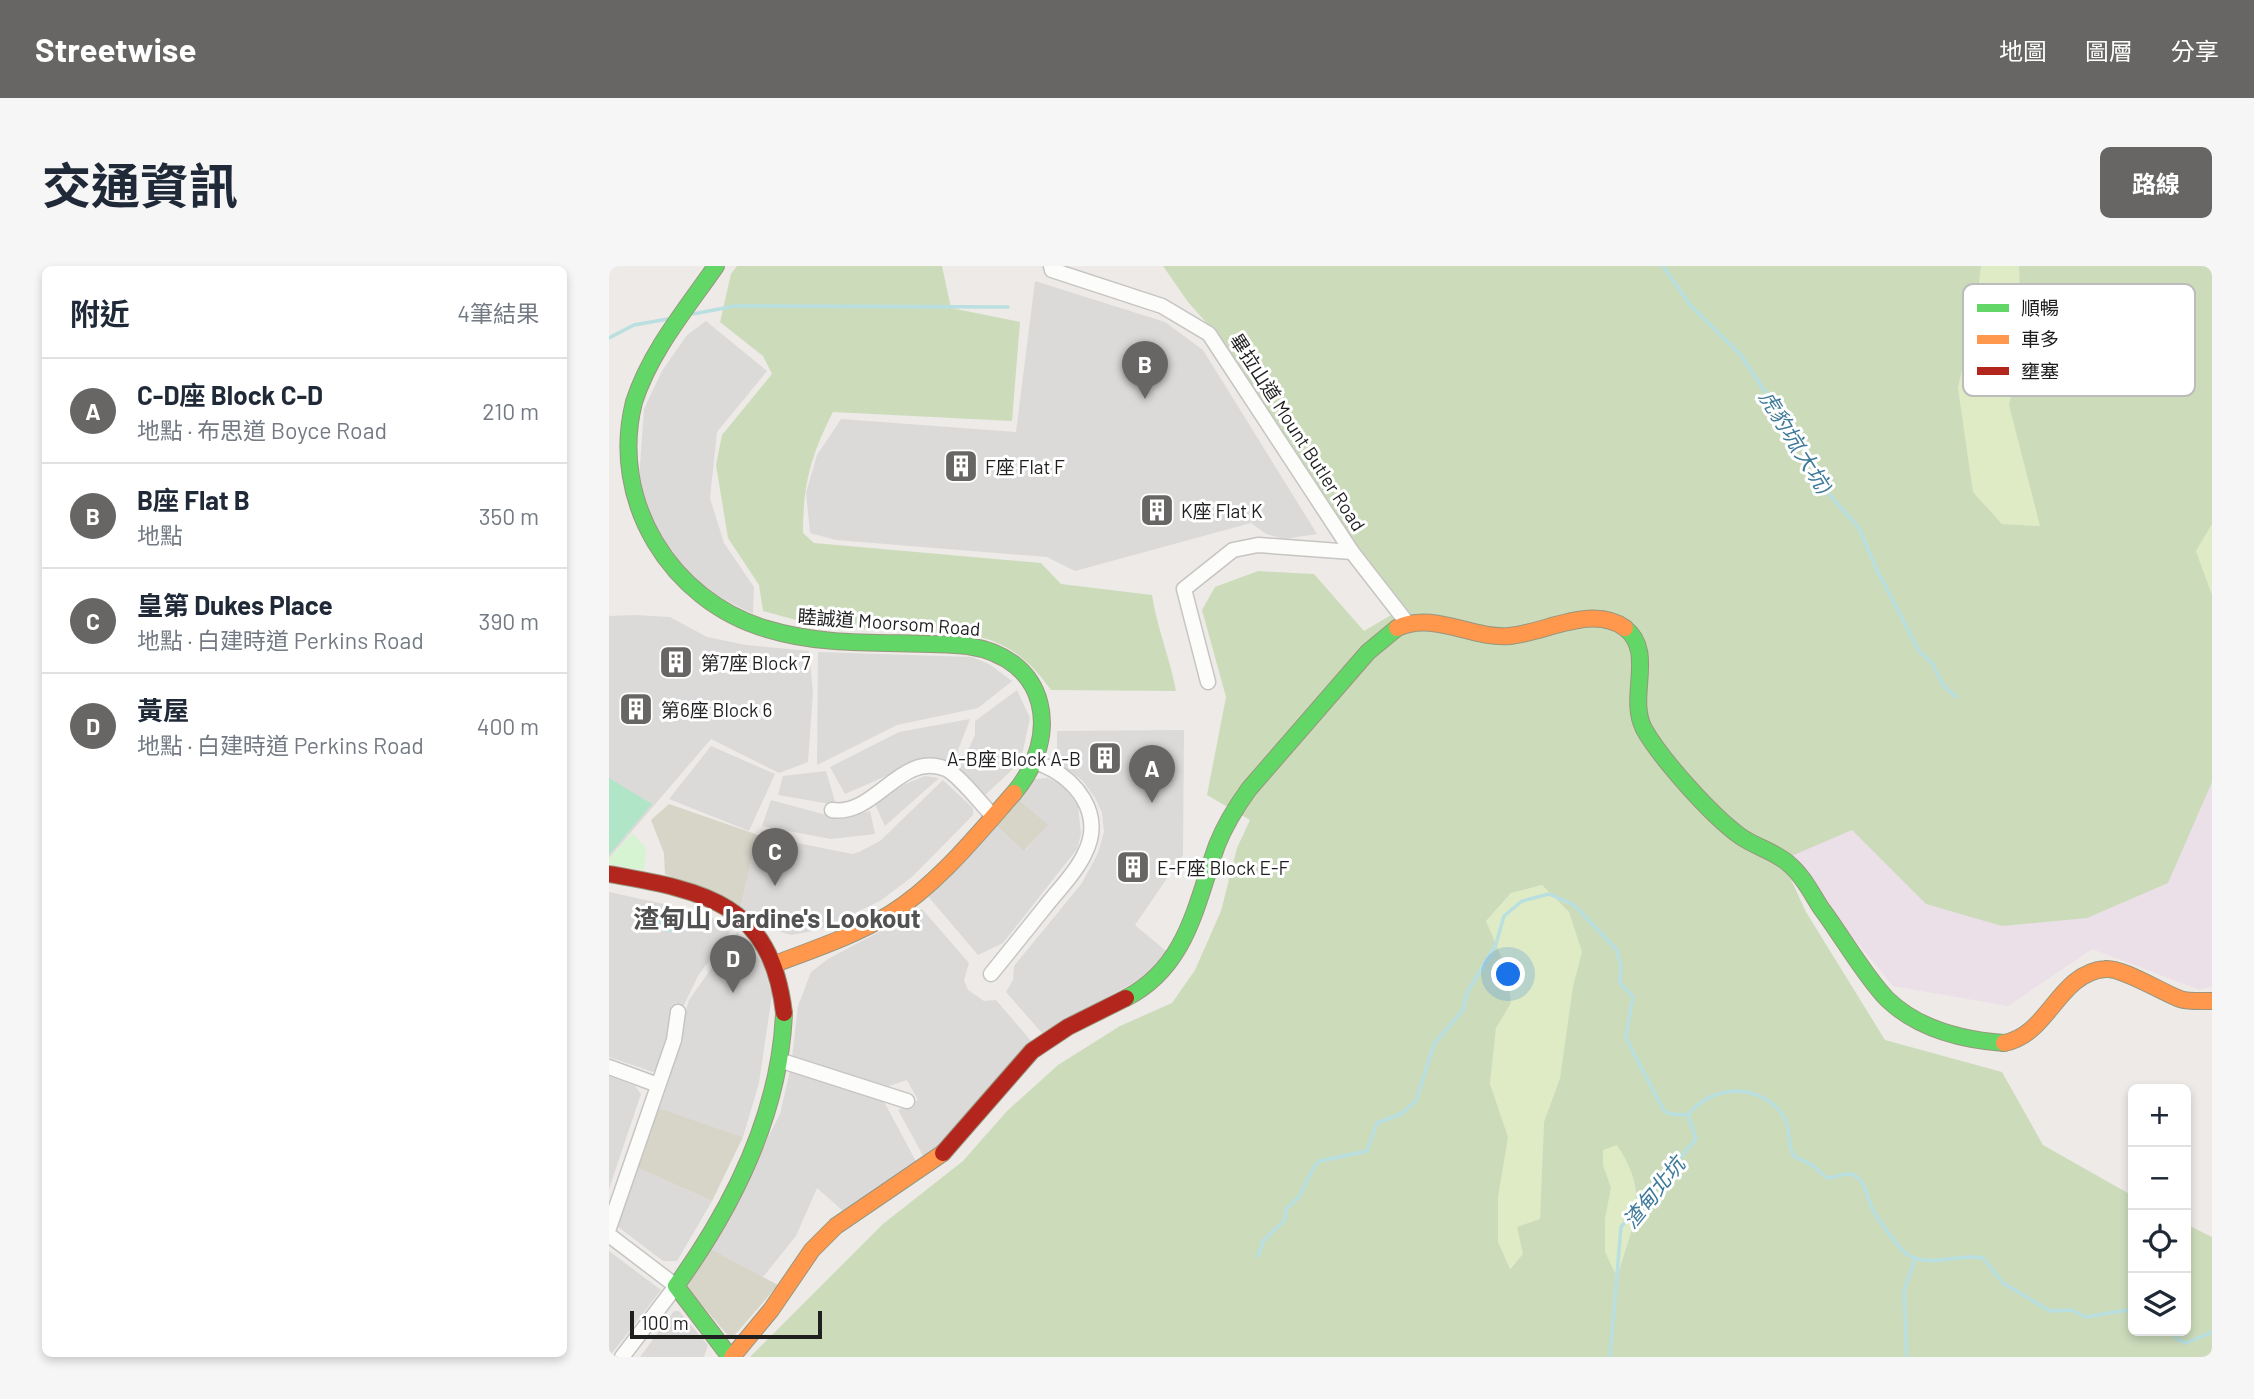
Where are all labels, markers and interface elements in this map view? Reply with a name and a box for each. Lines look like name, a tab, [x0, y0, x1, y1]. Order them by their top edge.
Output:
text: Streetwise	[35, 29, 196, 69]
text: 地圖	[1999, 36, 2047, 65]
text: 圖層	[2085, 36, 2133, 65]
text: 分享	[2171, 36, 2219, 65]
button: 路線	[2100, 147, 2212, 218]
text: 交通資訊	[42, 155, 238, 214]
legend	[1963, 284, 2195, 396]
text: 附近	[70, 295, 130, 331]
text: 順暢	[2021, 296, 2059, 319]
text: 4筆結果	[457, 299, 539, 327]
text: 車多	[2021, 327, 2059, 350]
street label: 畢拉山道 Mount Butler Road	[1225, 329, 1371, 535]
pin: B	[1122, 341, 1168, 399]
text: 壅塞	[2021, 359, 2059, 382]
text: C-D座 Block C-D	[137, 379, 323, 410]
water label: 虎豹坑(大坑)	[1755, 385, 1838, 497]
text: A	[85, 397, 101, 425]
text: 210 m	[482, 397, 539, 425]
text: 地點 · 布思道 Boyce Road	[137, 416, 387, 444]
building icon: F座 Flat F	[942, 447, 980, 485]
place label: F座 Flat F	[985, 455, 1065, 478]
text: B座 Flat B	[137, 484, 250, 515]
building icon: K座 Flat K	[1138, 491, 1176, 529]
place label: K座 Flat K	[1181, 499, 1263, 522]
text: B	[86, 502, 100, 530]
text: 350 m	[479, 502, 539, 530]
text: 地點	[137, 521, 183, 549]
text: 皇第 Dukes Place	[137, 589, 333, 620]
street label: 睦誠道 Moorsom Road	[797, 604, 981, 640]
text: C	[86, 607, 100, 635]
text: 390 m	[479, 607, 539, 635]
text: 地點 · 白建時道 Perkins Road	[137, 626, 424, 654]
building icon: 第7座 Block 7	[657, 643, 695, 681]
place label: 第7座 Block 7	[701, 651, 811, 674]
building icon: 第6座 Block 6	[617, 690, 655, 728]
text: 黃屋	[137, 694, 189, 725]
place label: 第6座 Block 6	[661, 698, 772, 721]
text: D	[86, 712, 100, 740]
text: 400 m	[477, 712, 539, 740]
text: 地點 · 白建時道 Perkins Road	[137, 731, 424, 759]
building icon: A-B座 Block A-B	[1086, 739, 1124, 777]
pin: A	[1129, 745, 1175, 803]
place label: A-B座 Block A-B	[947, 747, 1081, 770]
pin: C	[752, 828, 798, 886]
building icon: E-F座 Block E-F	[1114, 848, 1152, 886]
place label: E-F座 Block E-F	[1157, 856, 1289, 879]
district label: 渣甸山 Jardine's Lookout	[633, 902, 921, 933]
pin: D	[710, 935, 756, 993]
your location	[1491, 957, 1525, 991]
map controls	[2128, 1084, 2191, 1336]
button: +	[2128, 1084, 2191, 1147]
button: −	[2128, 1147, 2191, 1210]
water label: 渣甸北坑	[1617, 1149, 1691, 1233]
button: locate	[2128, 1210, 2191, 1273]
button: layers	[2128, 1273, 2191, 1336]
scale bar	[630, 1308, 823, 1340]
text: 100 m	[641, 1311, 689, 1334]

